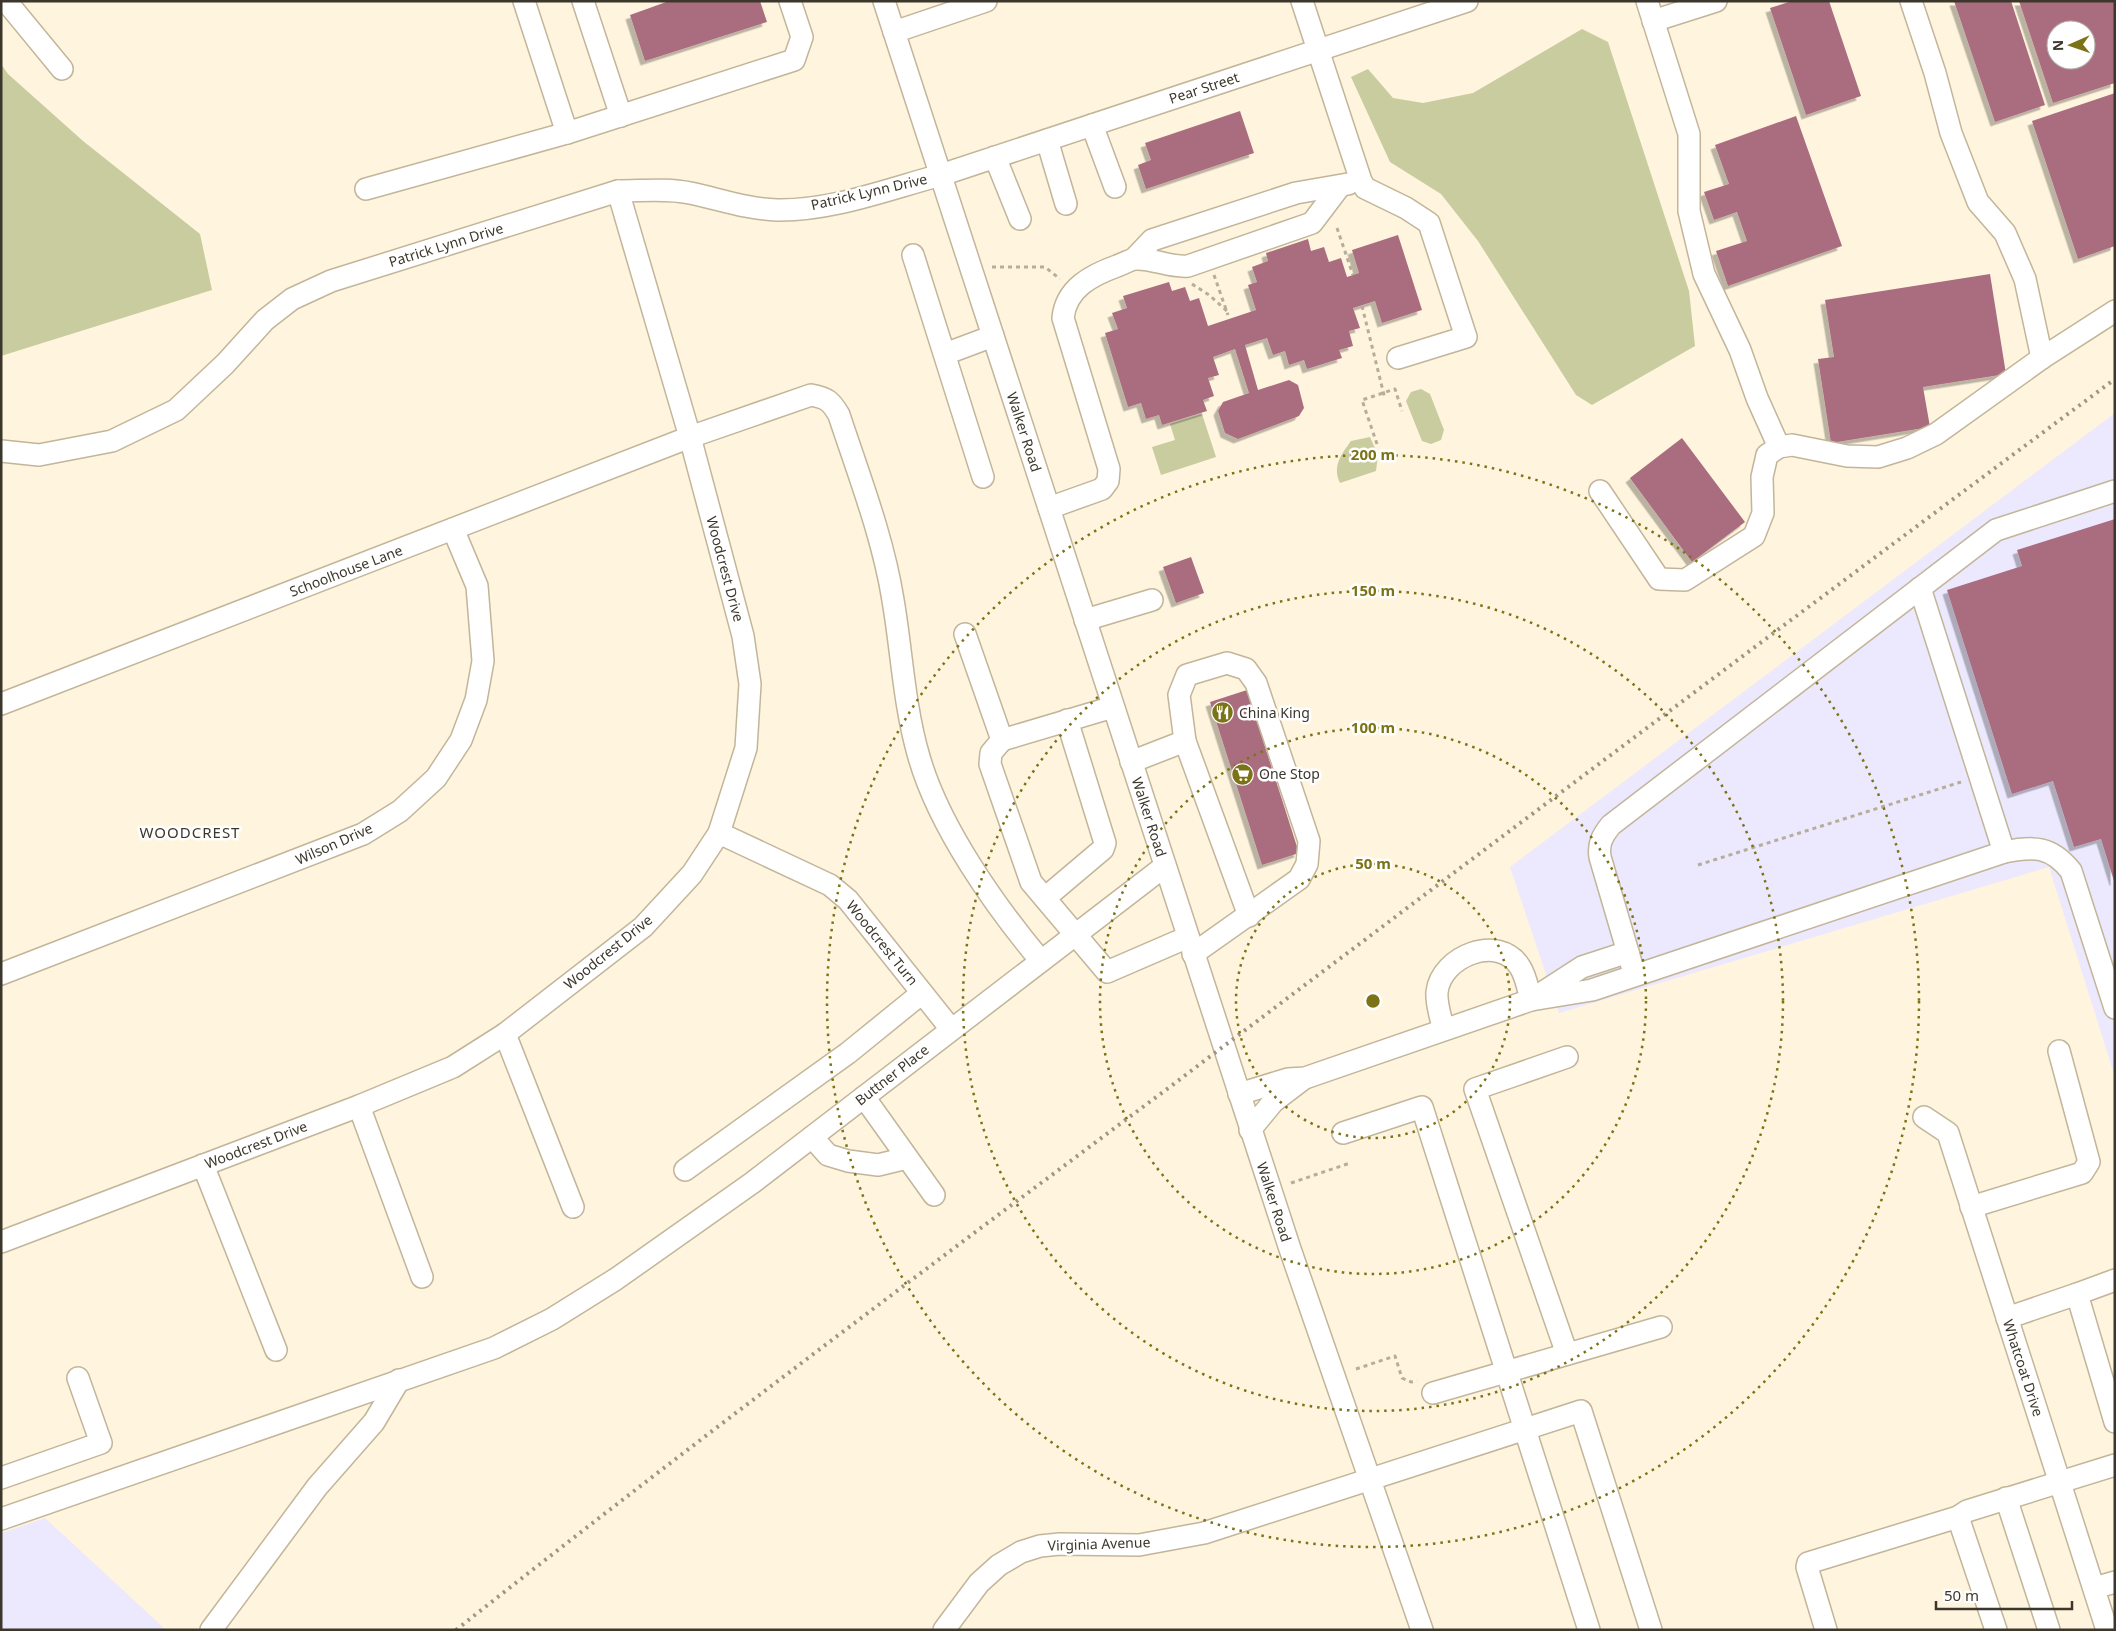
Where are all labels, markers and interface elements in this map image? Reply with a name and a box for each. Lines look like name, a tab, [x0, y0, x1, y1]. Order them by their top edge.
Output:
north arrow	[2046, 20, 2096, 70]
text: N	[2048, 39, 2067, 51]
street label: Pear Street	[1166, 67, 1241, 108]
street label: Patrick Lynn Drive	[809, 169, 929, 214]
street label: Patrick Lynn Drive	[386, 218, 505, 271]
street label: Walker Road	[1003, 390, 1046, 474]
text: 200 m	[1351, 444, 1395, 464]
street label: Woodcrest Drive	[702, 514, 749, 624]
street label: Schoolhouse Lane	[287, 540, 405, 601]
text: 150 m	[1351, 580, 1395, 600]
restaurant icon: China King	[1211, 701, 1235, 725]
place label: China King	[1239, 703, 1310, 722]
text: 100 m	[1351, 717, 1395, 737]
supermarket icon: One Stop	[1231, 762, 1255, 786]
place label: One Stop	[1259, 764, 1320, 783]
street label: Walker Road	[1128, 775, 1171, 859]
street label: Wilson Drive	[292, 818, 375, 869]
district label: WOODCREST	[140, 822, 240, 842]
text: 50 m	[1355, 853, 1391, 873]
street label: Woodcrest Turn	[842, 896, 922, 989]
street label: Woodcrest Drive	[560, 910, 656, 993]
centre of rings	[1364, 992, 1382, 1010]
street label: Buttner Place	[851, 1040, 932, 1109]
street label: Woodcrest Drive	[202, 1116, 310, 1173]
street label: Walker Road	[1253, 1160, 1296, 1244]
street label: Whatcoat Drive	[1999, 1317, 2048, 1419]
street label: Virginia Avenue	[1047, 1532, 1151, 1555]
scale bar	[1936, 1578, 2072, 1610]
text: 50 m	[1944, 1585, 1979, 1605]

